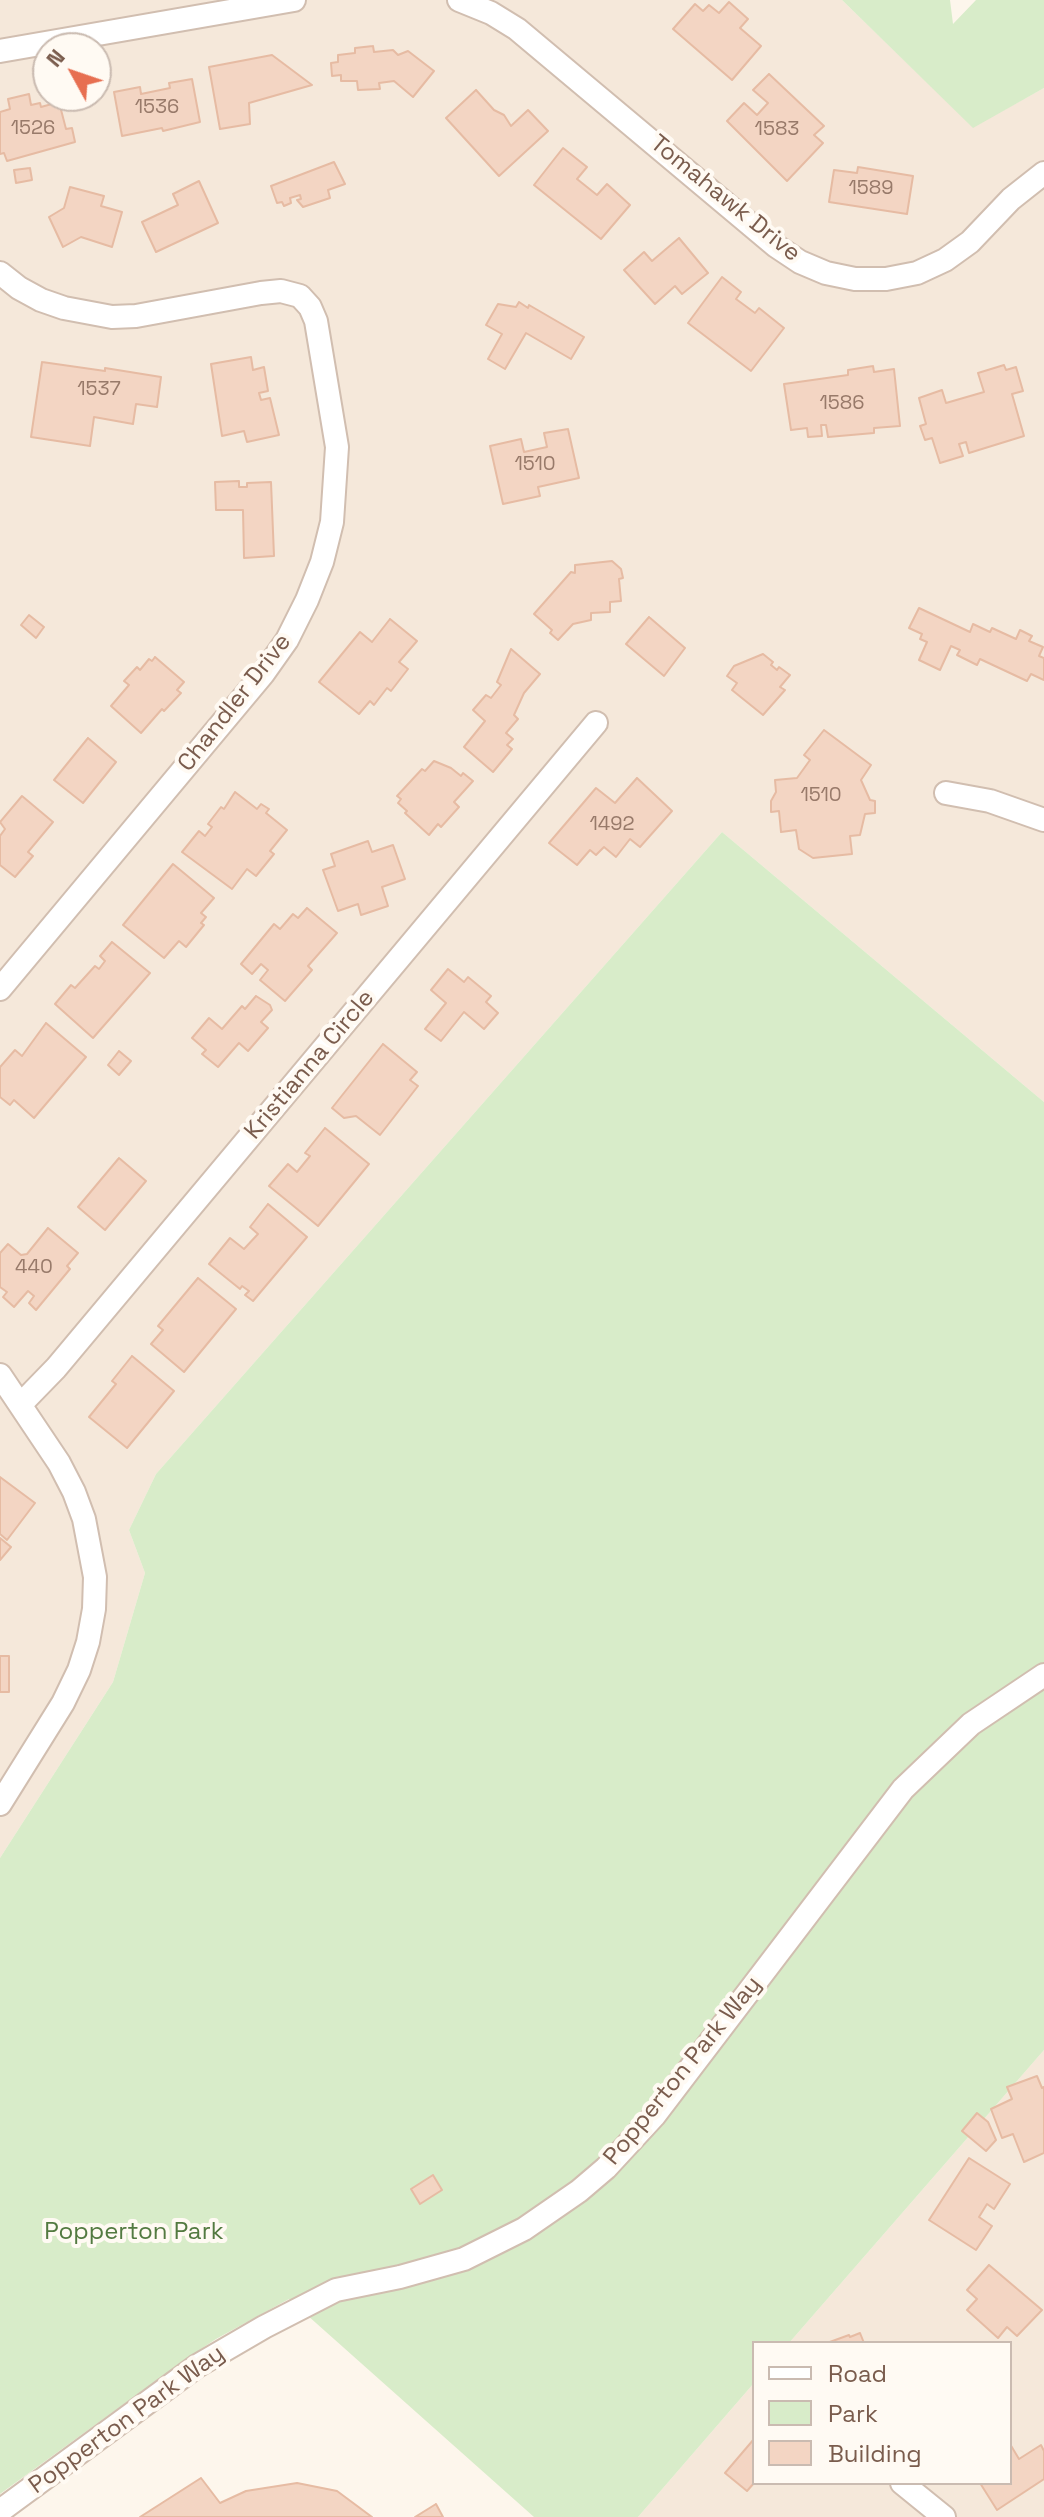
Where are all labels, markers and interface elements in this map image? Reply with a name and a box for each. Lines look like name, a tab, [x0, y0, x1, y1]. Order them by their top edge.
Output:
north arrow	[32, 32, 112, 112]
text: N	[40, 43, 71, 73]
house number: 1536	[135, 96, 179, 120]
house number: 1526	[11, 117, 55, 141]
house number: 1583	[755, 118, 799, 142]
street label: Tomahawk Drive	[644, 130, 806, 268]
house number: 1589	[848, 177, 894, 201]
house number: 1537	[77, 378, 121, 402]
house number: 1586	[819, 392, 865, 416]
house number: 1510	[514, 453, 556, 477]
street label: Chandler Drive	[172, 628, 298, 778]
house number: 1510	[800, 784, 842, 808]
house number: 1492	[589, 813, 635, 837]
street label: Kristianna Circle	[239, 984, 381, 1146]
house number: 440	[15, 1256, 53, 1280]
street label: Popperton Park Way	[598, 1971, 768, 2171]
park label: Popperton Park	[44, 2218, 224, 2246]
street label: Popperton Park Way	[24, 2339, 230, 2501]
legend	[752, 2341, 1012, 2485]
text: Road	[828, 2358, 887, 2389]
text: Park	[828, 2398, 878, 2429]
text: Building	[828, 2438, 922, 2469]

